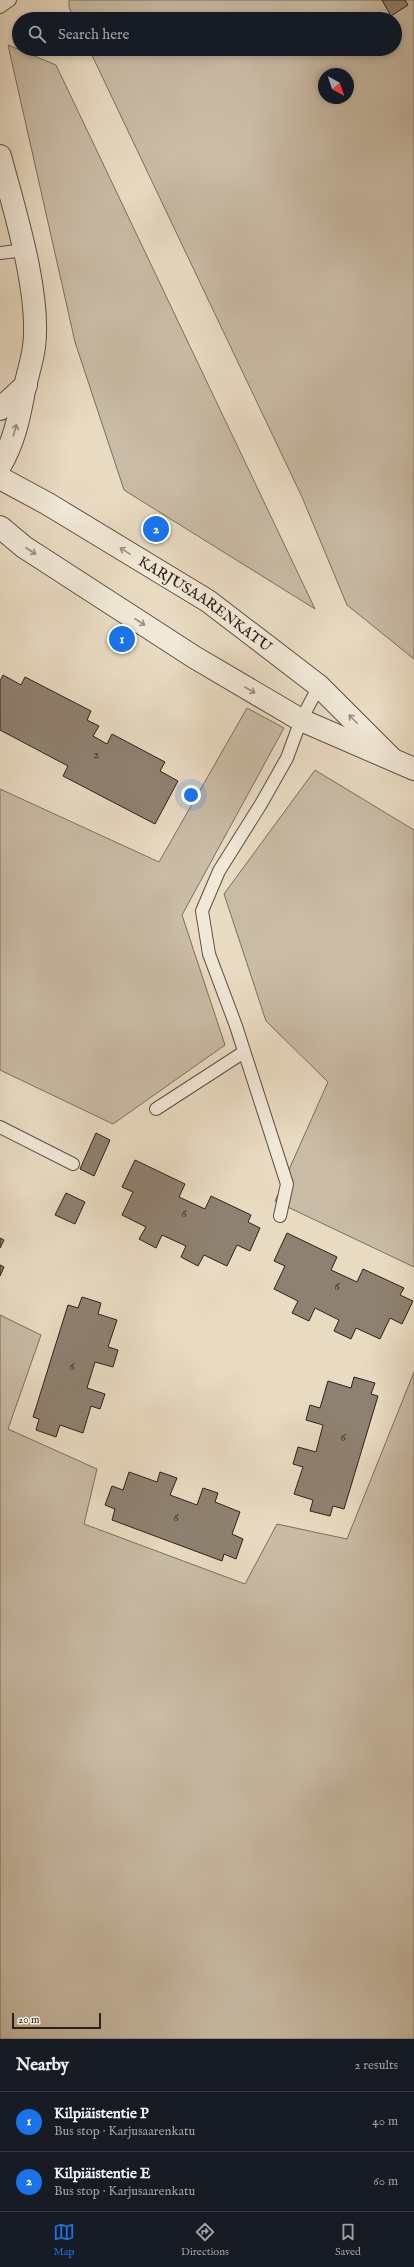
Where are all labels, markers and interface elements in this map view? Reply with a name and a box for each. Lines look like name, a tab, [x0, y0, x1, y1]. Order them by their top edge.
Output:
search box	[12, 12, 402, 56]
icon: search	[26, 23, 48, 45]
text: Search here	[58, 25, 129, 44]
north arrow	[318, 68, 354, 104]
one-way arrow	[12, 424, 20, 437]
pin: 2	[143, 514, 169, 544]
one-way arrow	[25, 547, 36, 555]
one-way arrow	[120, 547, 131, 555]
street label: KARJUSAARENKATU	[135, 552, 276, 657]
one-way arrow	[134, 618, 145, 626]
pin: 1	[109, 624, 135, 654]
one-way arrow	[244, 687, 256, 695]
one-way arrow	[348, 714, 358, 724]
house number: 2	[93, 746, 99, 763]
your location	[181, 785, 201, 805]
house number: 6	[181, 1205, 187, 1222]
house number: 6	[334, 1278, 340, 1295]
house number: 6	[69, 1358, 75, 1375]
house number: 6	[340, 1429, 346, 1446]
house number: 6	[173, 1509, 179, 1526]
scale bar	[12, 2011, 101, 2030]
text: 20 m	[18, 2013, 39, 2027]
text: Nearby	[16, 2055, 69, 2076]
text: 2 results	[354, 2057, 398, 2074]
text: Kilpiäistentie P	[54, 2104, 149, 2123]
text: 1	[27, 2113, 31, 2130]
text: 40 m	[372, 2113, 398, 2130]
text: Bus stop · Karjusaarenkatu	[54, 2123, 195, 2140]
text: Kilpiäistentie E	[54, 2164, 150, 2183]
text: 2	[26, 2173, 32, 2190]
text: 60 m	[373, 2173, 398, 2190]
text: Bus stop · Karjusaarenkatu	[54, 2183, 195, 2200]
tab: Map	[53, 2221, 75, 2259]
tab: Directions	[181, 2221, 229, 2259]
tab: Saved	[335, 2221, 361, 2259]

